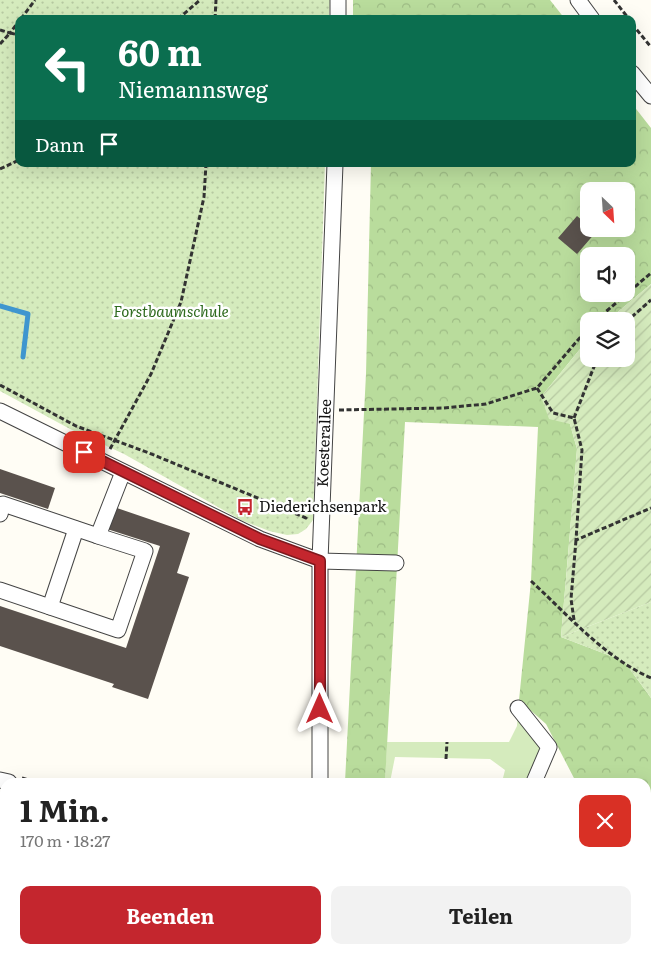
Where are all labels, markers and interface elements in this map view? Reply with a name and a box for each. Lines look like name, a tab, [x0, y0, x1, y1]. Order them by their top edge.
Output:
text: 60 m	[118, 25, 202, 77]
icon: left	[35, 35, 100, 100]
text: Niemannsweg	[118, 72, 268, 105]
text: Dann	[35, 130, 85, 158]
icon: arrive	[95, 130, 123, 158]
north arrow	[580, 182, 635, 238]
map controls	[580, 182, 635, 367]
button: sound	[580, 247, 635, 302]
park label: Forstbaumschule	[113, 299, 229, 322]
button: layers	[580, 312, 635, 367]
street label: Koesterallee	[310, 398, 336, 488]
pin	[63, 431, 105, 473]
icon: arrive	[70, 438, 98, 466]
place label: Diederichsenpark	[259, 494, 387, 517]
bus stop icon: Diederichsenpark	[235, 497, 255, 517]
position arrow	[293, 682, 345, 734]
text: 1 Min.	[20, 787, 110, 831]
button: close	[579, 795, 631, 847]
text: 170 m · 18:27	[20, 828, 110, 852]
button: Beenden	[20, 886, 321, 944]
button: Teilen	[331, 886, 631, 944]

